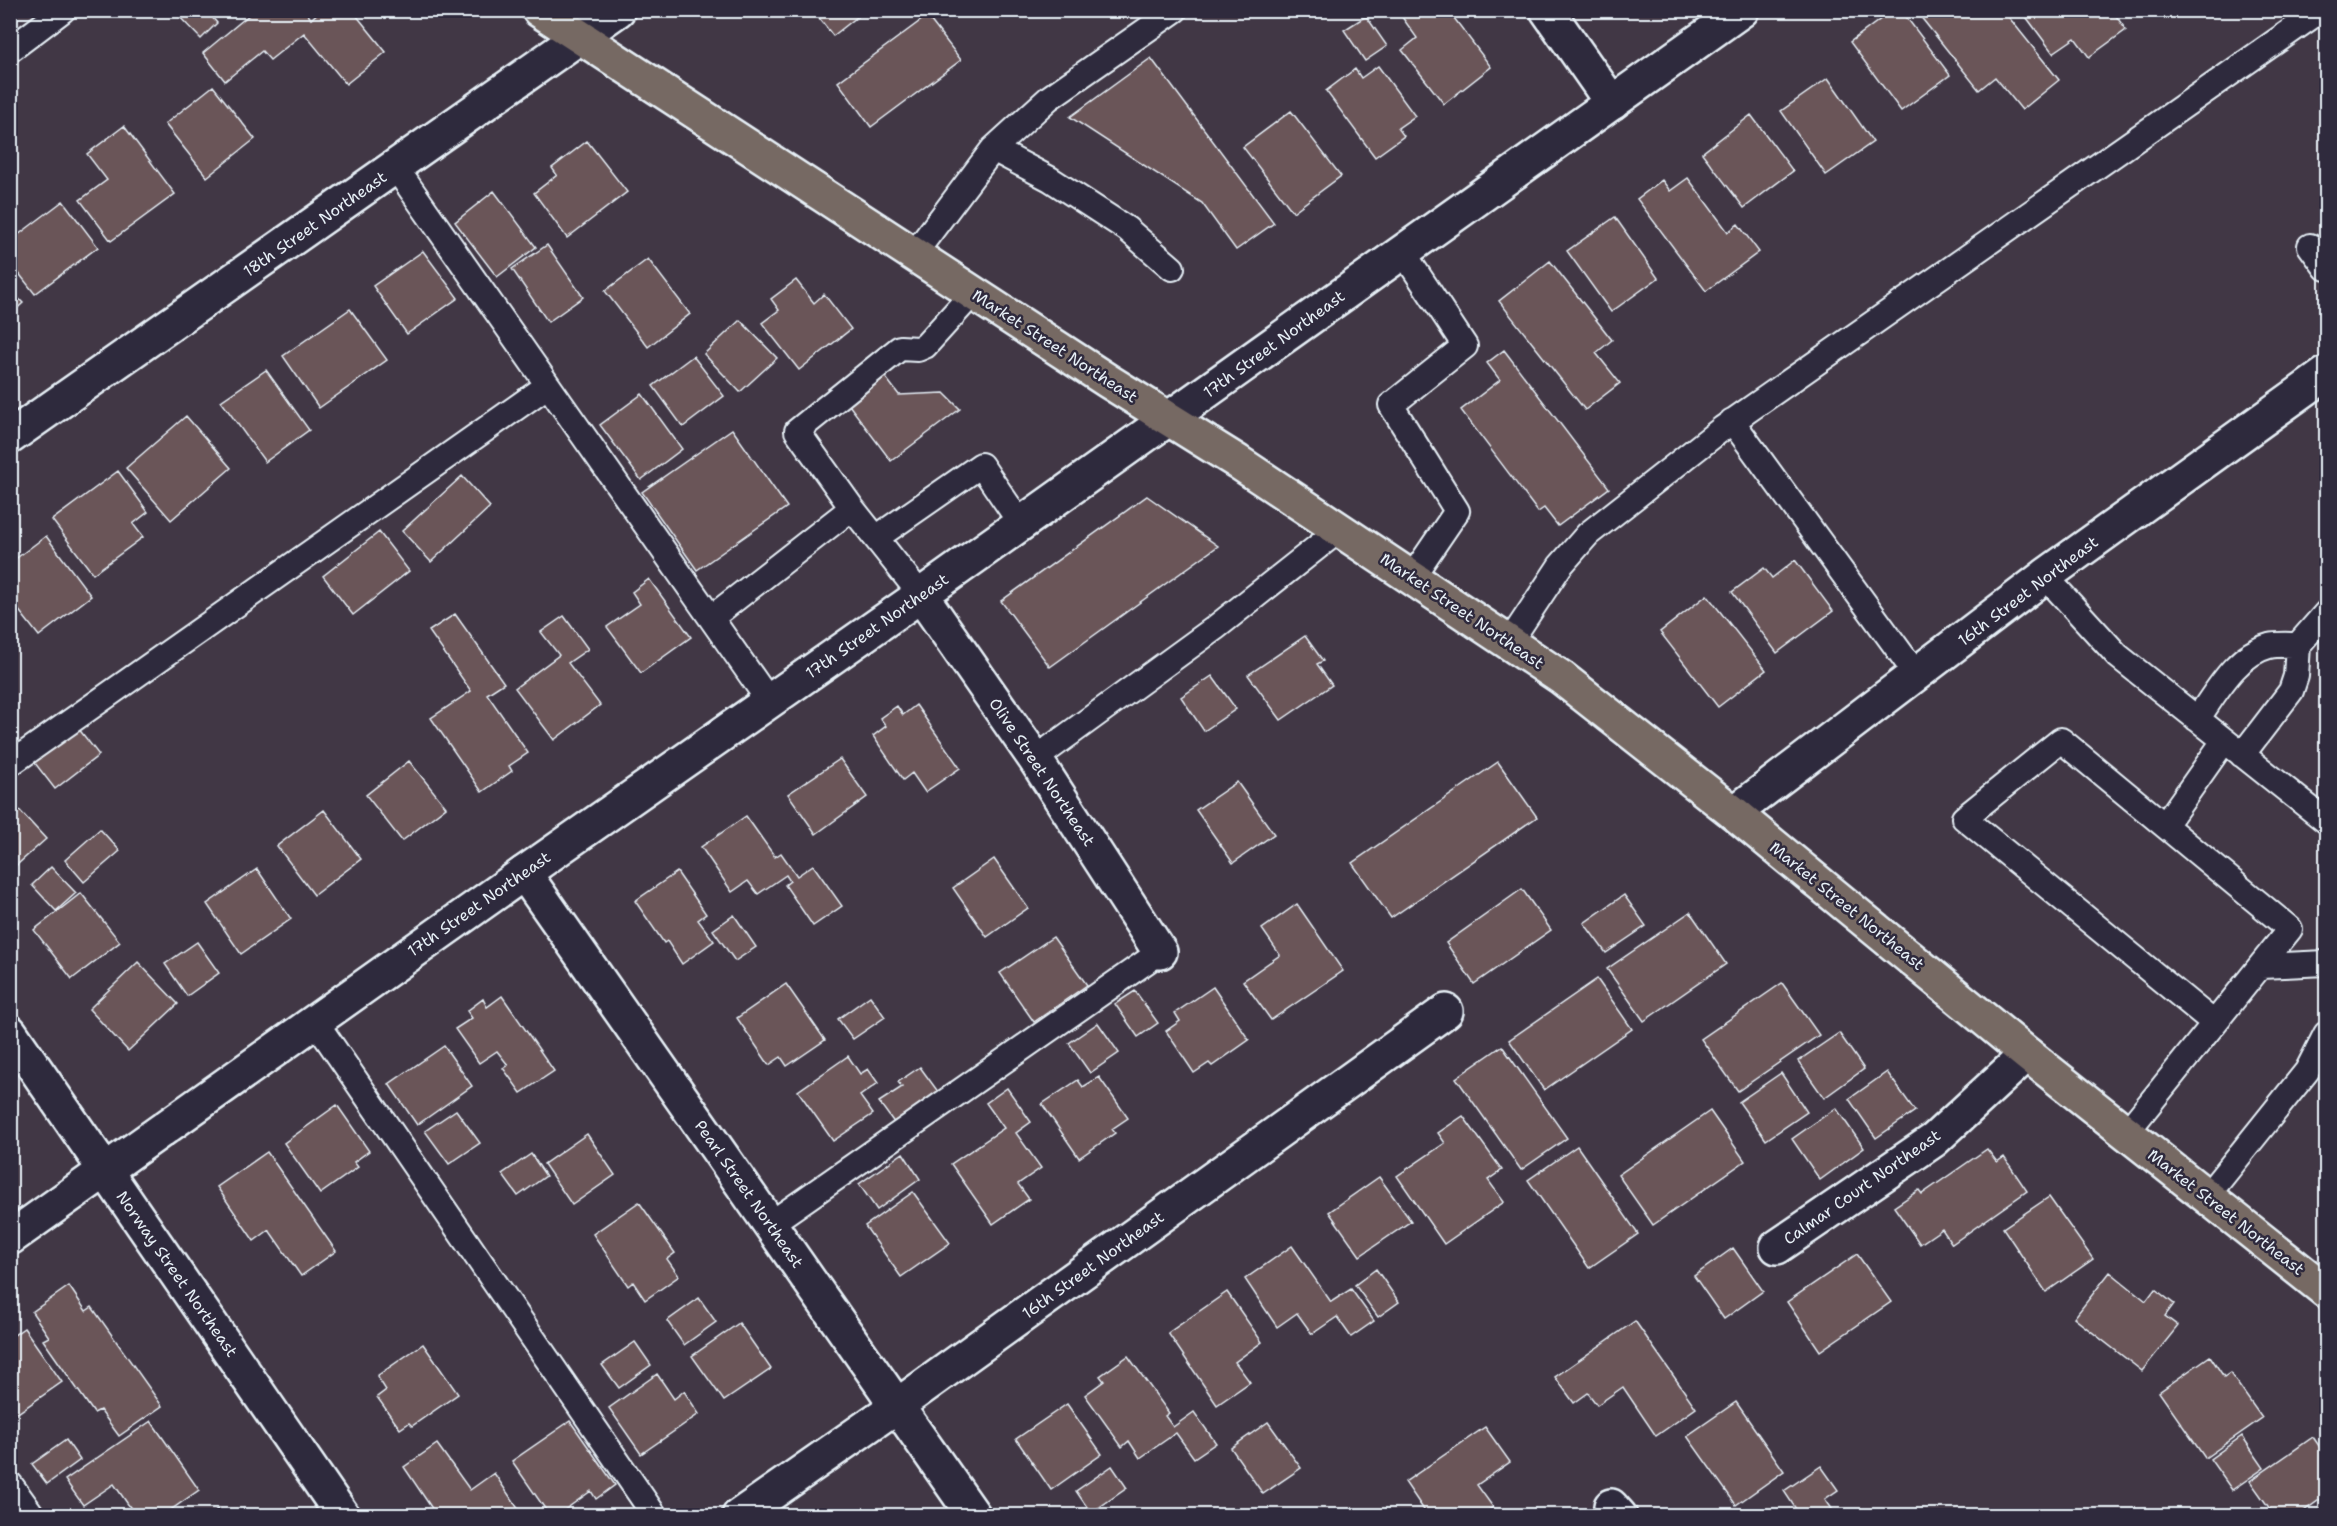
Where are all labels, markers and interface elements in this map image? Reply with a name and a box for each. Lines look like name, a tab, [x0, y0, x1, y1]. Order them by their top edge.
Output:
street label: 18th Street Northeast	[239, 166, 391, 282]
street label: Market Street Northeast	[968, 285, 1142, 407]
street label: 17th Street Northeast	[1199, 286, 1349, 402]
street label: 16th Street Northeast	[1954, 531, 2102, 651]
street label: Market Street Northeast	[1376, 548, 1548, 674]
street label: 17th Street Northeast	[801, 569, 953, 683]
street label: Olive Street Northeast	[984, 694, 1100, 850]
street label: Market Street Northeast	[1765, 837, 1929, 975]
street label: 17th Street Northeast	[403, 847, 555, 961]
street label: Pearl Street Northeast	[690, 1116, 808, 1272]
street label: Calmar Court Northeast	[1779, 1125, 1945, 1249]
street label: Market Street Northeast	[2143, 1144, 2309, 1280]
street label: Norway Street Northeast	[112, 1187, 242, 1361]
street label: 16th Street Northeast	[1018, 1206, 1168, 1324]

